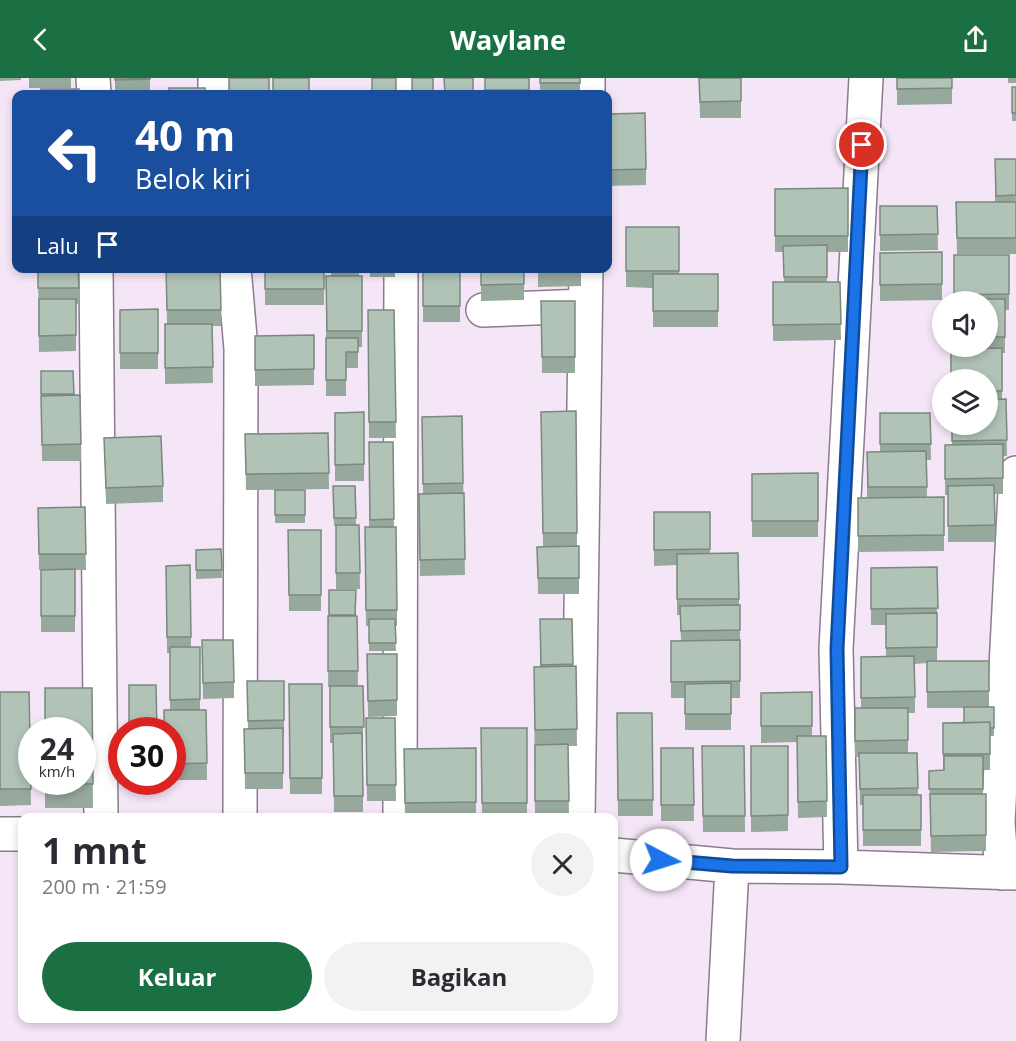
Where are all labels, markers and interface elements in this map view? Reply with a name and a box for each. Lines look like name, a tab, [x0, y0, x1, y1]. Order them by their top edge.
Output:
text: Waylane	[450, 21, 566, 58]
icon: back	[24, 23, 57, 56]
icon: share	[959, 23, 992, 56]
text: 40 m	[135, 106, 235, 163]
icon: left	[36, 114, 114, 192]
pin	[836, 119, 887, 170]
icon: arrive	[845, 128, 878, 161]
text: Belok kiri	[135, 160, 251, 197]
icon: arrive	[91, 228, 124, 261]
text: Lalu	[36, 230, 79, 260]
map controls	[932, 291, 998, 435]
button: sound	[932, 291, 998, 357]
button: layers	[932, 369, 998, 435]
speed limit sign: 30	[108, 717, 186, 795]
text: 24	[40, 728, 74, 769]
text: km/h	[39, 761, 75, 781]
text: 1 mnt	[42, 826, 147, 875]
position arrow	[629, 828, 693, 892]
button: close	[531, 833, 594, 896]
text: 200 m · 21:59	[42, 873, 167, 900]
button: Keluar	[42, 942, 312, 1011]
button: Bagikan	[324, 942, 594, 1011]

